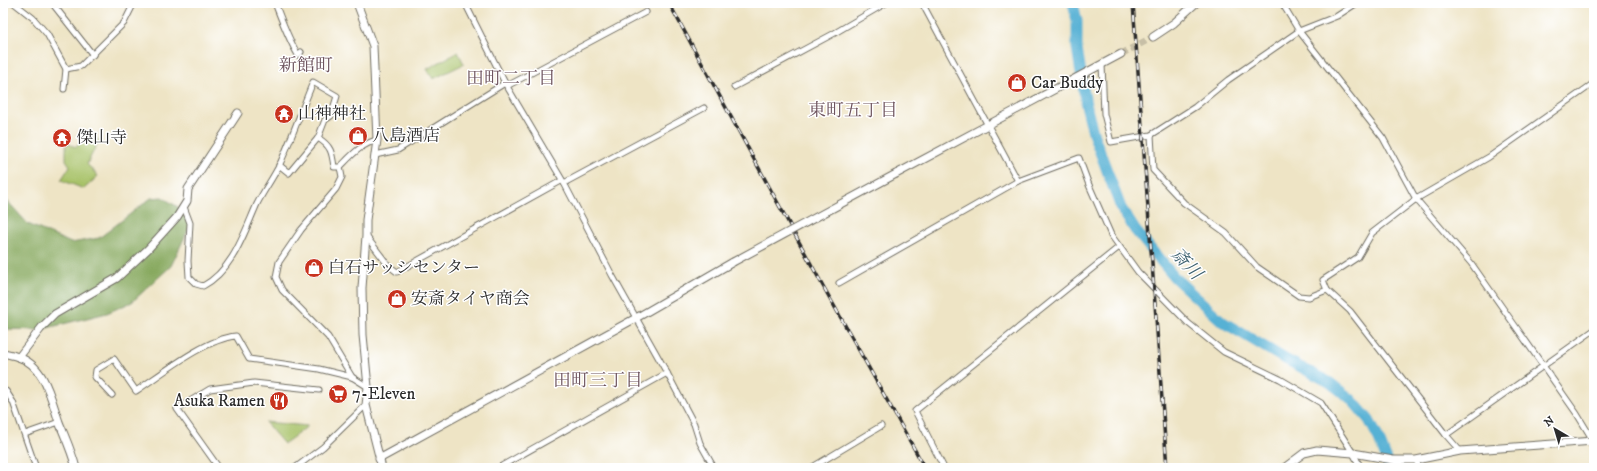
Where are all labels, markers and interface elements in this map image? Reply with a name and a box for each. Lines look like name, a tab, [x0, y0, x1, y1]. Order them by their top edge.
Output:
district label: 新館町	[279, 55, 333, 77]
district label: 田町二丁目	[466, 68, 556, 90]
shop icon: Car Buddy	[1006, 72, 1028, 94]
place label: Car Buddy	[1031, 72, 1104, 94]
district label: 東町五丁目	[808, 100, 898, 122]
temple icon: 山神神社	[273, 103, 295, 125]
place label: 山神神社	[298, 103, 366, 125]
shop icon: 八島酒店	[347, 125, 369, 147]
place label: 八島酒店	[372, 125, 440, 147]
temple icon: 傑山寺	[51, 127, 73, 149]
place label: 傑山寺	[76, 127, 127, 149]
water label: 斎川	[1166, 243, 1208, 286]
shop icon: 白石サッシセンター	[303, 257, 325, 279]
place label: 白石サッシセンター	[328, 257, 480, 279]
shop icon: 安斎タイヤ商会	[386, 288, 408, 310]
place label: 安斎タイヤ商会	[411, 288, 530, 310]
district label: 田町三丁目	[553, 370, 643, 392]
supermarket icon: 7-Eleven	[327, 383, 349, 405]
place label: 7-Eleven	[352, 383, 415, 405]
place label: Asuka Ramen	[174, 390, 265, 412]
restaurant icon: Asuka Ramen	[268, 390, 290, 412]
north arrow	[1535, 409, 1575, 449]
text: N	[1542, 414, 1557, 430]

